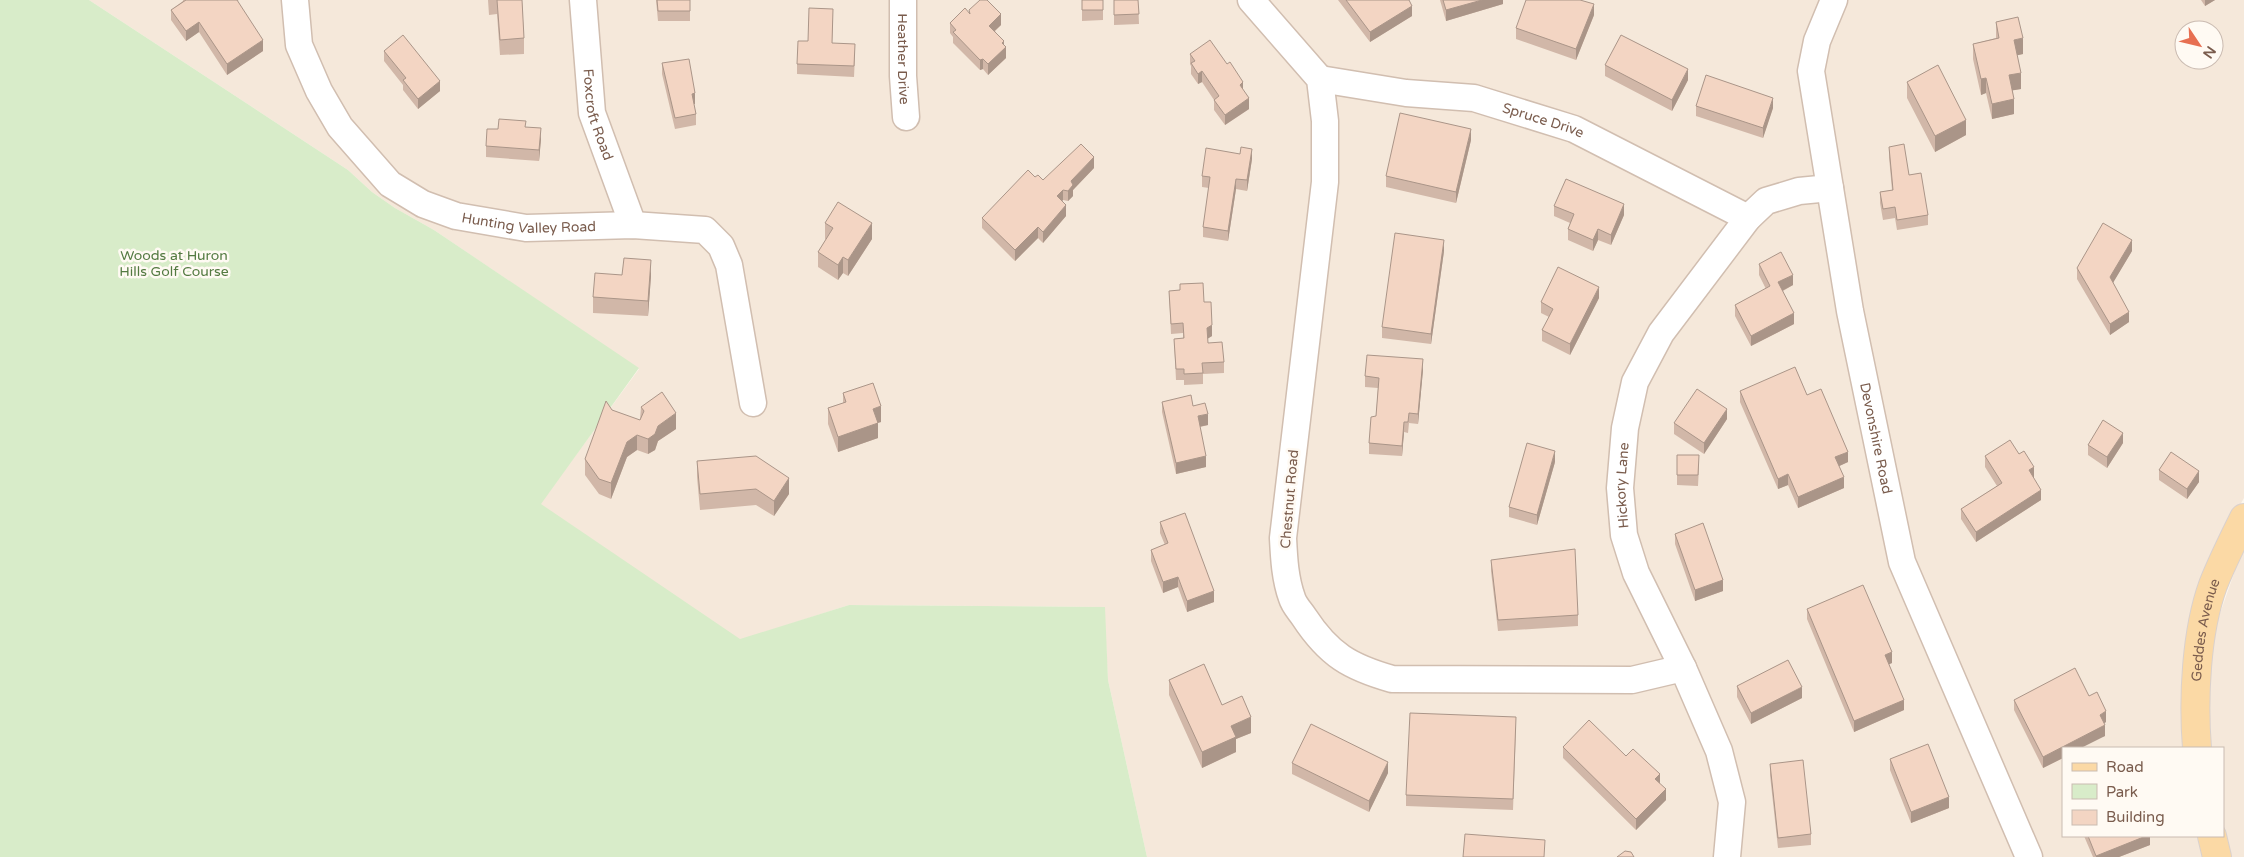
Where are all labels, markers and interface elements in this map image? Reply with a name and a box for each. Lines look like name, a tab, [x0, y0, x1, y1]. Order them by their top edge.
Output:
street label: Heather Drive	[894, 13, 913, 105]
north arrow	[2174, 20, 2224, 70]
text: N	[2199, 43, 2219, 62]
street label: Foxcroft Road	[579, 68, 617, 163]
street label: Spruce Drive	[1500, 99, 1587, 142]
street label: Hunting Valley Road	[460, 209, 596, 237]
park label: Woods at Huron Hills Golf Course	[119, 247, 229, 280]
street label: Devonshire Road	[1856, 381, 1896, 495]
street label: Hickory Lane	[1612, 442, 1633, 529]
street label: Chestnut Road	[1277, 449, 1302, 549]
street label: Geddes Avenue	[2188, 576, 2224, 682]
legend	[2062, 747, 2224, 837]
text: Road	[2106, 758, 2144, 776]
text: Park	[2106, 783, 2138, 801]
text: Building	[2106, 808, 2165, 826]

